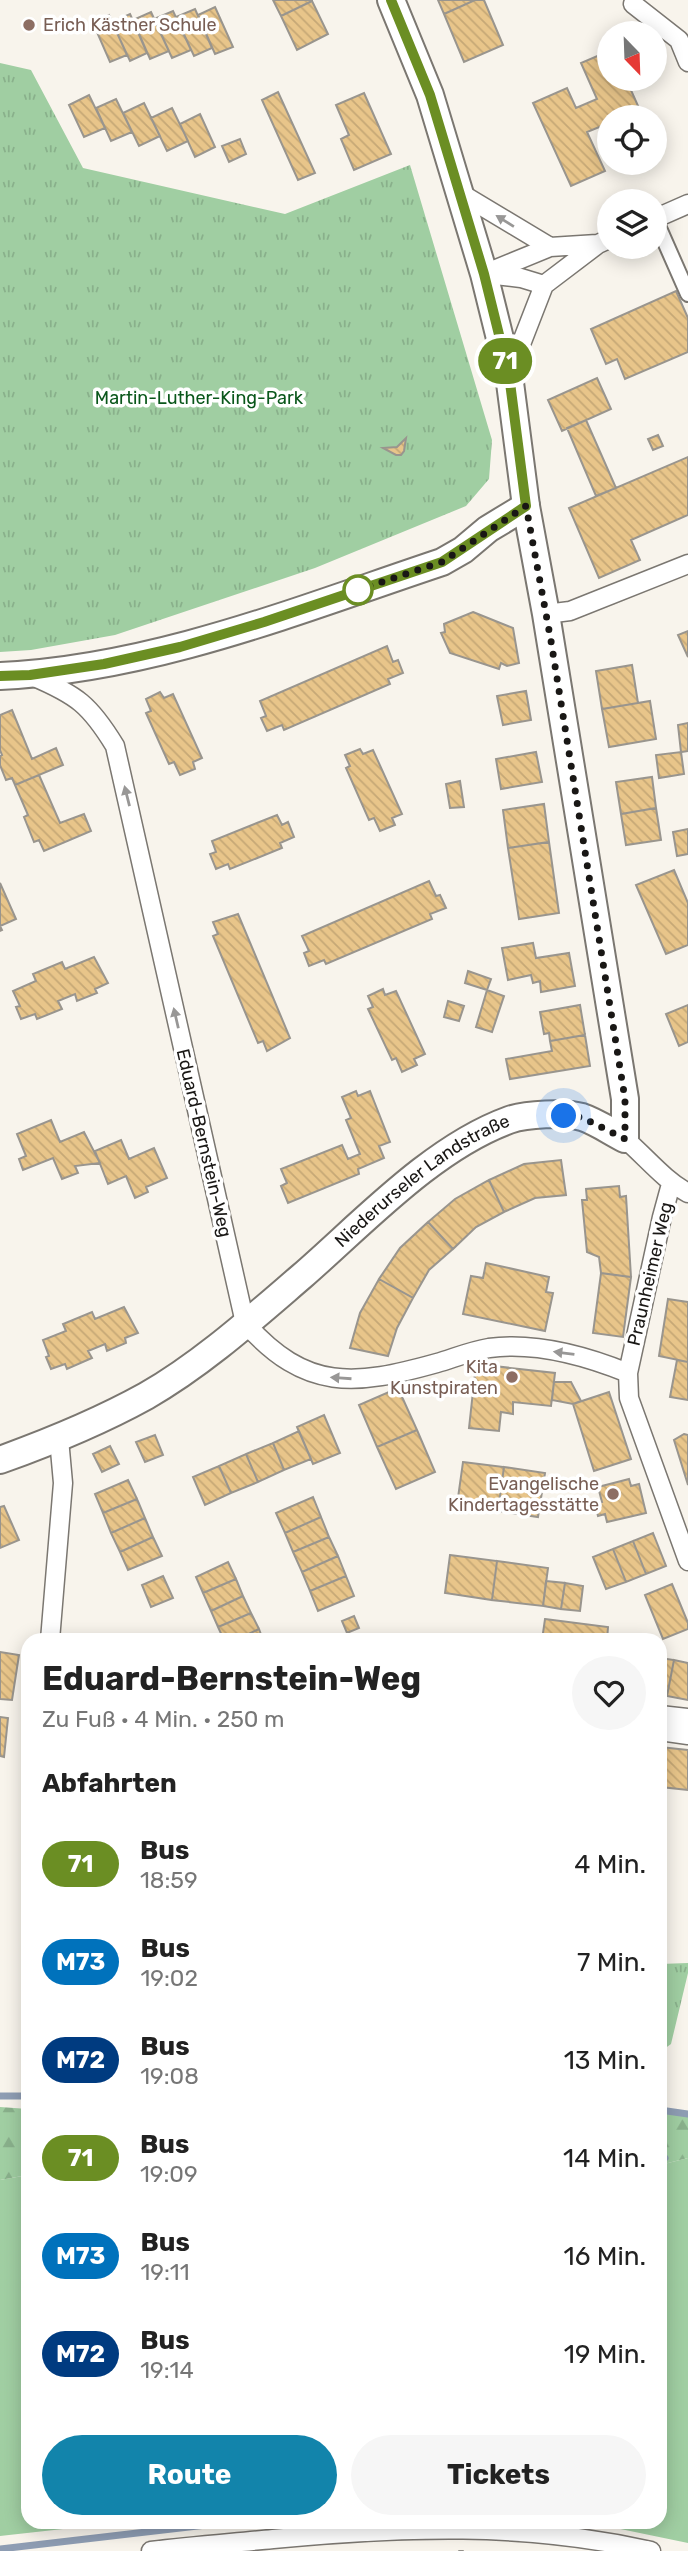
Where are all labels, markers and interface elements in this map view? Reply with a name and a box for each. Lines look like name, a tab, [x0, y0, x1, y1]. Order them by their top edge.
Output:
place label: Erich Kästner Schule	[43, 14, 216, 36]
marker: Erich Kästner Schule	[21, 17, 37, 33]
north arrow	[597, 21, 667, 91]
map controls	[597, 21, 667, 259]
button: locate	[597, 105, 667, 175]
button: layers	[597, 189, 667, 259]
one-way arrow	[495, 214, 514, 227]
line badge: 71	[474, 338, 536, 384]
text: 71	[492, 347, 518, 375]
park label: Martin-Luther-King-Park	[95, 387, 304, 409]
unlabelled marker	[343, 575, 373, 605]
one-way arrow	[121, 784, 132, 806]
one-way arrow	[170, 1007, 181, 1029]
street label: Eduard-Bernstein-Weg	[172, 1047, 236, 1239]
your location	[546, 1098, 581, 1133]
street label: Niederurseler Landstraße	[330, 1110, 513, 1252]
street label: Praunheimer Weg	[623, 1200, 677, 1348]
one-way arrow	[553, 1347, 575, 1358]
place label: Kita Kunstpiraten	[390, 1356, 498, 1399]
marker: Kita Kunstpiraten	[504, 1369, 520, 1385]
one-way arrow	[330, 1372, 352, 1383]
place label: Evangelische Kindertagesstätte	[448, 1473, 599, 1516]
marker: Evangelische Kindertagesstätte	[605, 1486, 621, 1502]
button: heart	[572, 1656, 646, 1730]
text: Eduard-Bernstein-Weg	[42, 1659, 421, 1698]
text: Zu Fuß · 4 Min. · 250 m	[42, 1705, 285, 1733]
text: Abfahrten	[42, 1768, 177, 1799]
text: Bus	[140, 1835, 189, 1866]
text: 4 Min.	[574, 1849, 646, 1880]
text: 71	[68, 1850, 93, 1878]
text: 18:59	[140, 1866, 198, 1894]
text: Bus	[140, 1933, 190, 1964]
text: 7 Min.	[577, 1947, 646, 1978]
text: M73	[56, 1948, 105, 1976]
text: 19:02	[140, 1964, 198, 1992]
text: Bus	[140, 2031, 190, 2062]
text: 13 Min.	[564, 2045, 646, 2076]
text: M72	[56, 2046, 105, 2074]
text: 19:08	[140, 2062, 199, 2090]
text: Bus	[140, 2129, 189, 2160]
text: 14 Min.	[563, 2143, 646, 2174]
text: 71	[68, 2144, 93, 2172]
text: 19:09	[140, 2160, 198, 2188]
text: Bus	[140, 2227, 190, 2258]
text: 16 Min.	[564, 2241, 646, 2272]
text: M73	[56, 2242, 105, 2270]
text: 19:11	[140, 2258, 190, 2286]
text: Bus	[140, 2325, 190, 2356]
text: 19 Min.	[564, 2339, 646, 2370]
text: M72	[56, 2340, 105, 2368]
text: 19:14	[140, 2356, 194, 2384]
button: Route	[42, 2435, 337, 2515]
button: Tickets	[351, 2435, 646, 2515]

